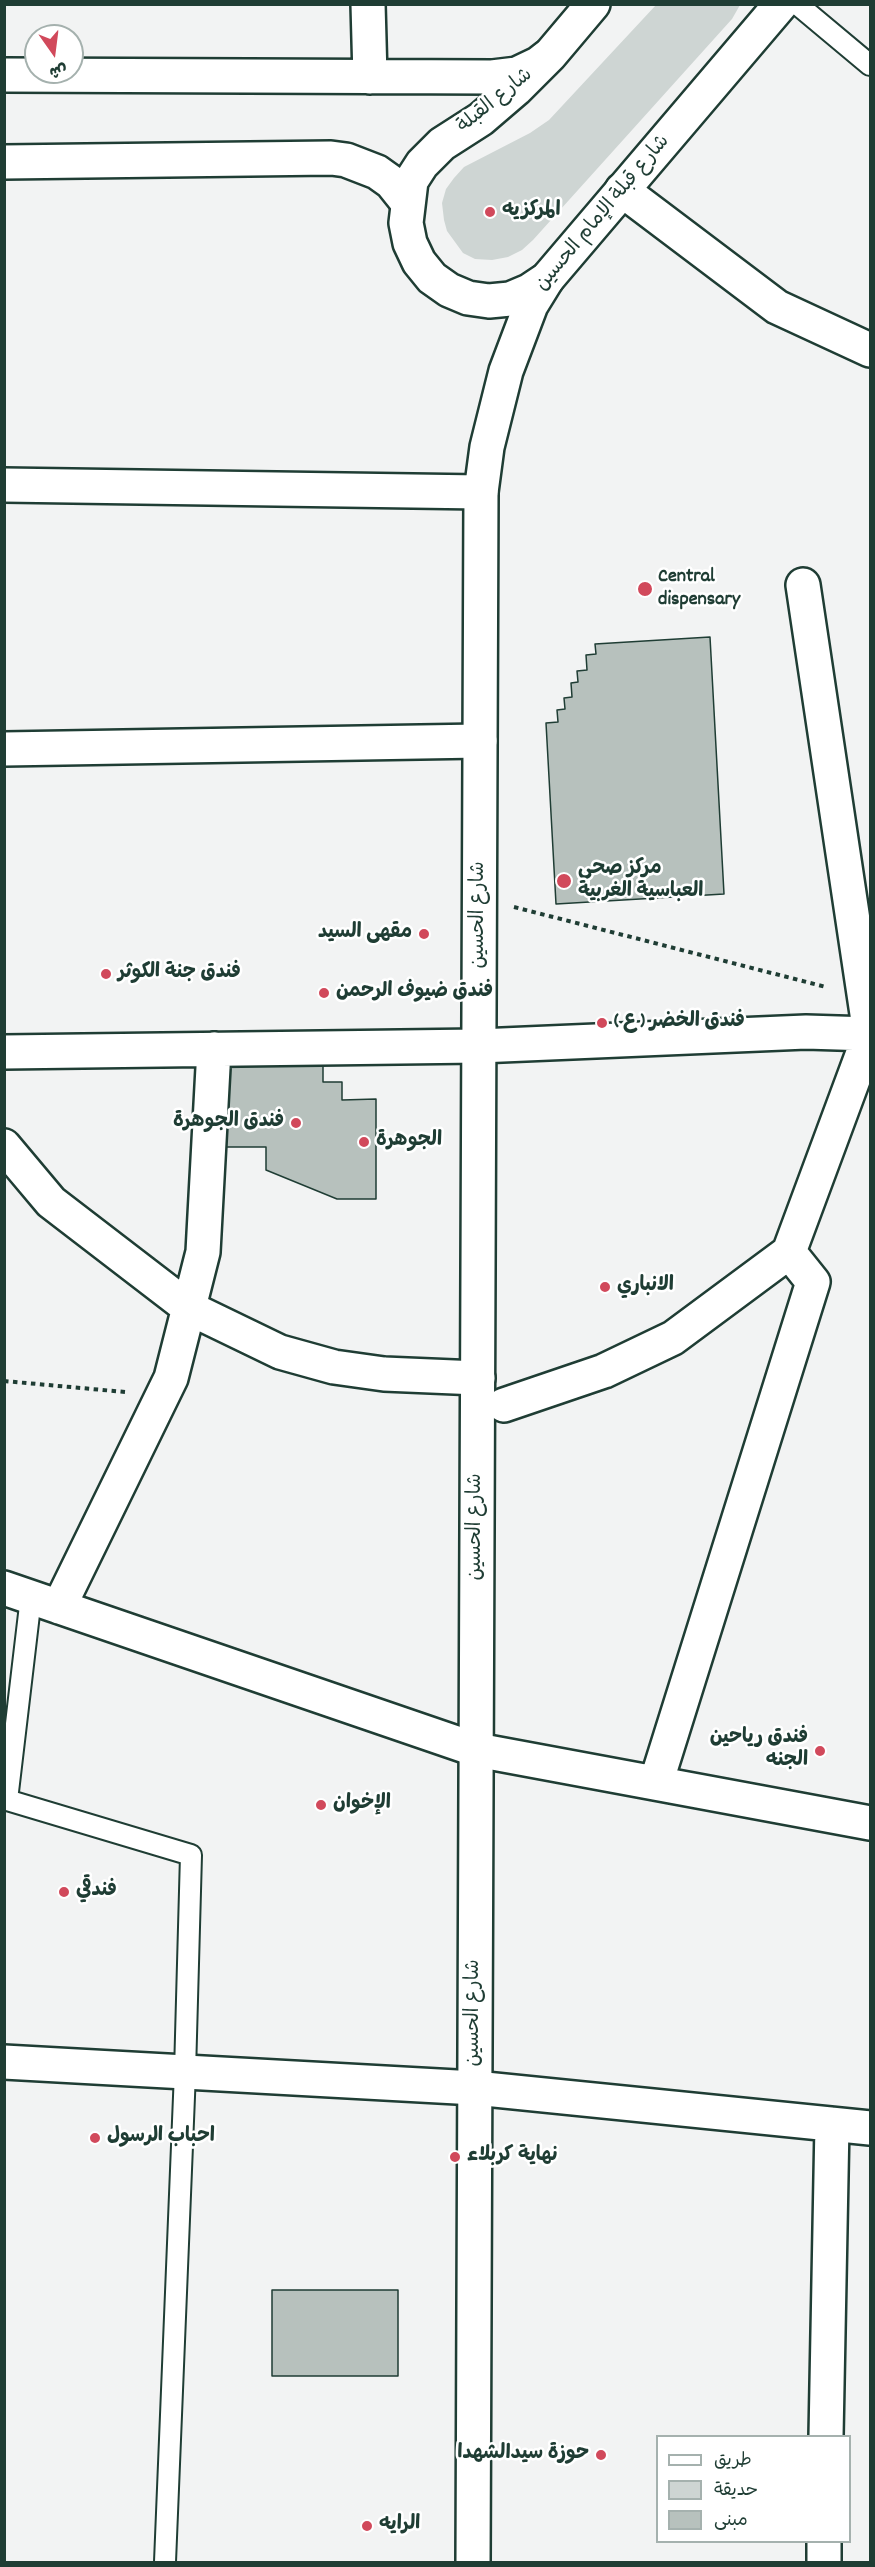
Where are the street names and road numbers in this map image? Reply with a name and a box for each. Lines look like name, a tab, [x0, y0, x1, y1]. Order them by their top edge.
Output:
street label: شارع القبلة	[453, 64, 539, 140]
street label: شارع قبلة الإمام الحسين	[532, 131, 676, 297]
street label: شارع الحسين	[468, 861, 492, 969]
street label: شارع الحسين	[465, 1473, 489, 1581]
street label: شارع الحسين	[463, 1959, 487, 2067]

